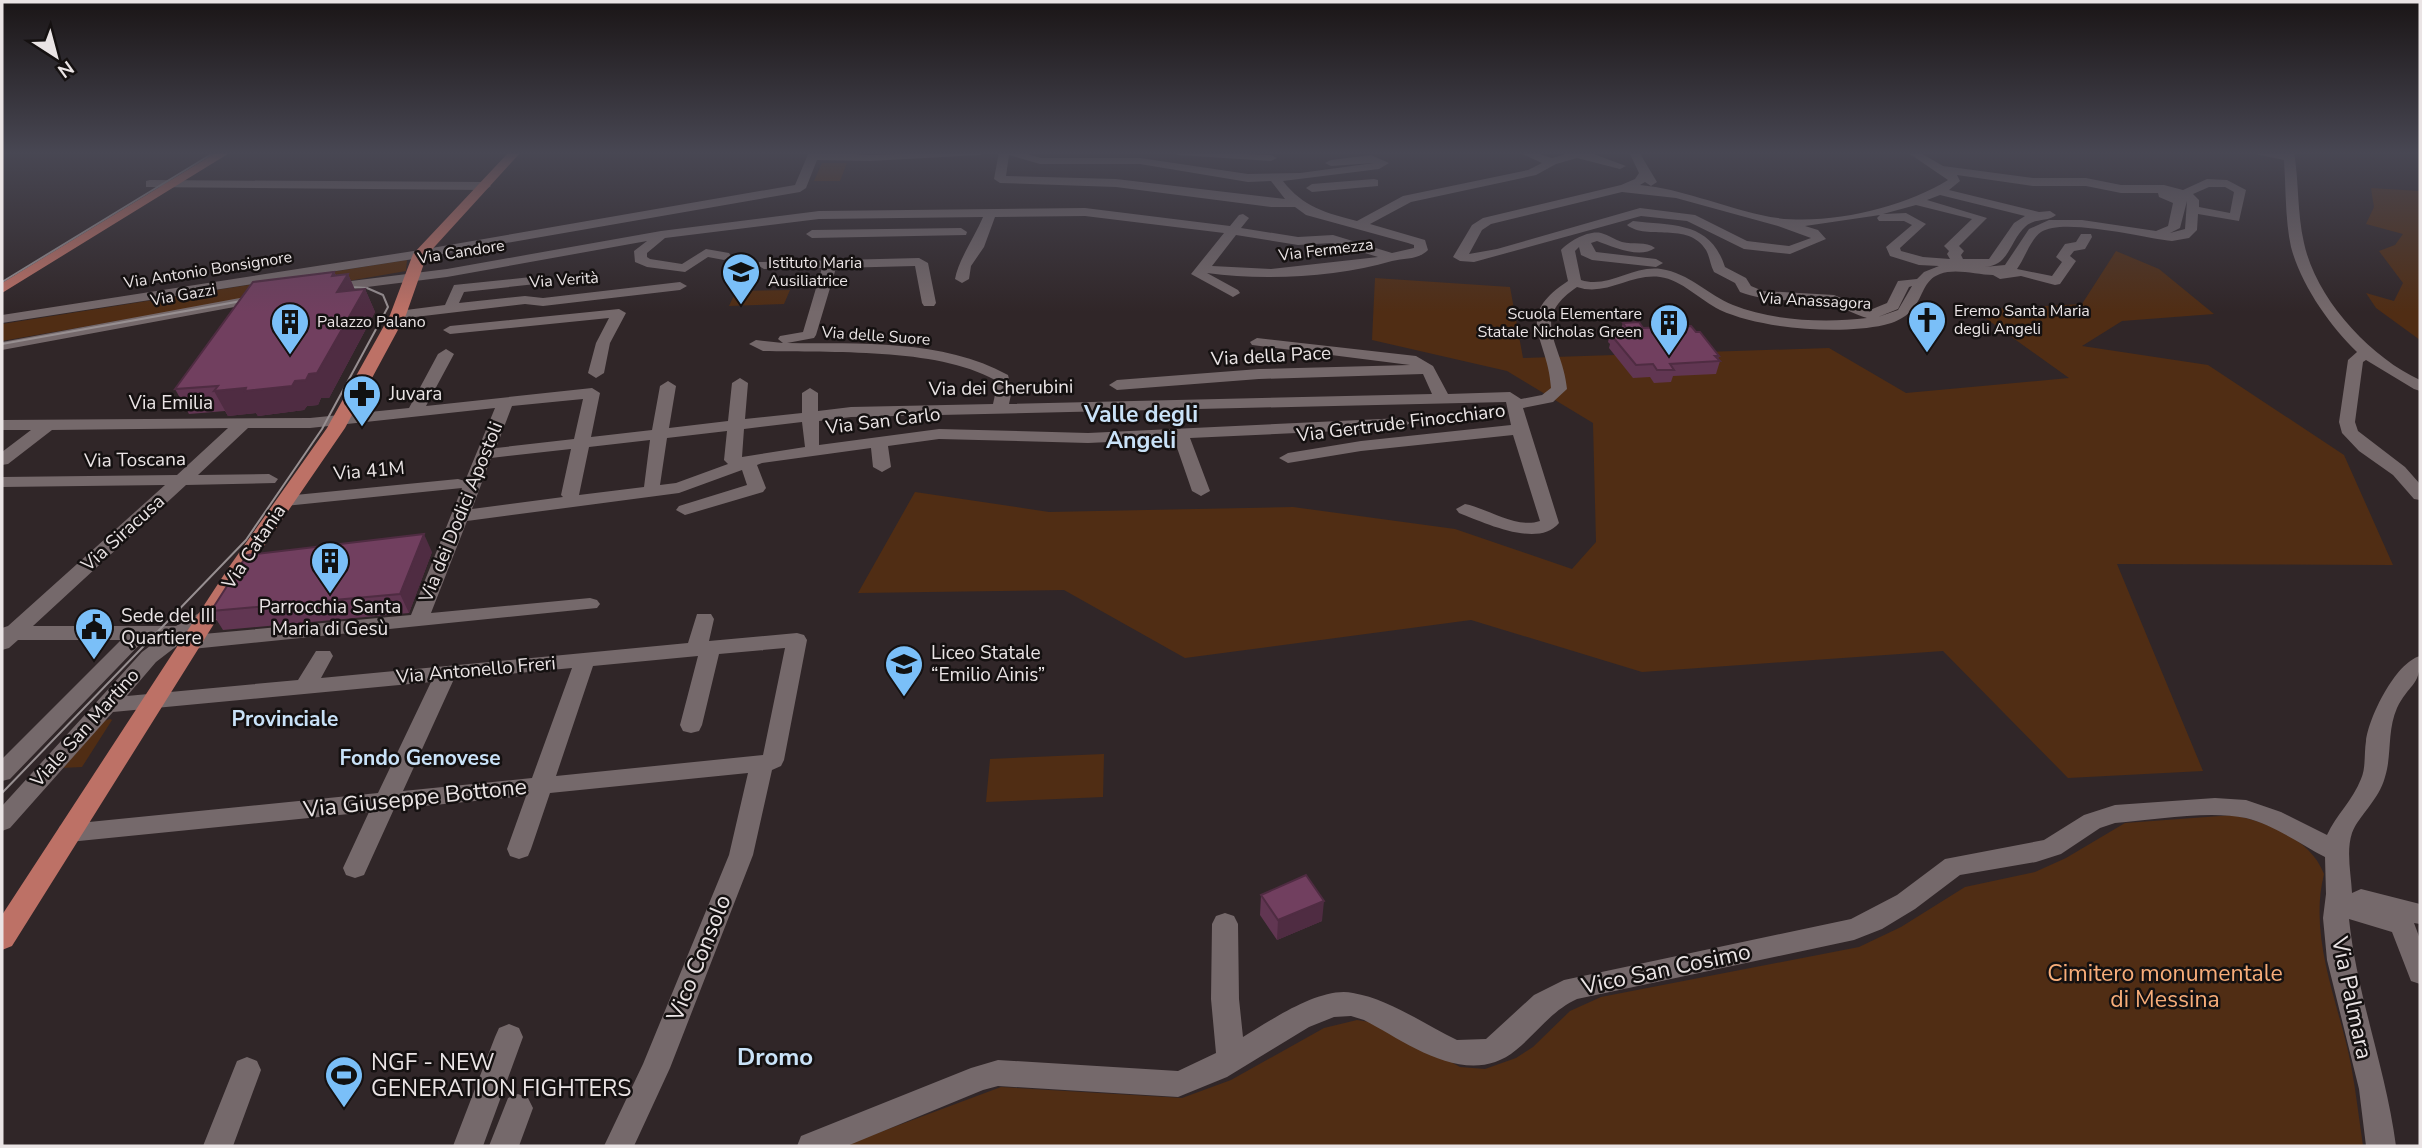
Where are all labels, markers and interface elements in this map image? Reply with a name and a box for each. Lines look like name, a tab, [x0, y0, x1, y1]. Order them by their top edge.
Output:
north arrow	[21, 21, 91, 91]
text: N	[52, 54, 79, 84]
street label: Via Fermezza	[1276, 233, 1375, 267]
street label: Via Candore	[415, 234, 506, 270]
street label: Via Antonio Bonsignore	[121, 246, 294, 294]
school or university icon: Istituto Maria Ausiliatrice	[720, 251, 762, 306]
place label: Istituto Maria Ausiliatrice	[768, 252, 862, 292]
street label: Via Verità	[528, 267, 599, 293]
street label: Via Gazzi	[148, 278, 217, 312]
street label: Via Anassagora	[1757, 287, 1872, 315]
church icon: Eremo Santa Maria degli Angeli	[1906, 299, 1948, 354]
place label: Eremo Santa Maria degli Angeli	[1954, 300, 2090, 340]
building icon: Palazzo Palano	[269, 301, 311, 356]
building icon: Scuola Elementare Statale Nicholas Green	[1648, 302, 1690, 357]
place label: Scuola Elementare Statale Nicholas Green	[1477, 303, 1642, 343]
place label: Palazzo Palano	[317, 311, 426, 333]
street label: Via delle Suore	[820, 321, 931, 351]
street label: Via della Pace	[1209, 340, 1332, 372]
pharmacy icon: Juvara	[341, 373, 383, 428]
street label: Via dei Cherubini	[927, 374, 1074, 402]
place label: Juvara	[388, 381, 442, 407]
street label: Via Emilia	[128, 390, 213, 416]
street label: Via Gertrude Finocchiaro	[1294, 397, 1507, 449]
district label: Valle degli Angeli	[1083, 399, 1198, 456]
street label: Via San Carlo	[823, 401, 942, 441]
street label: Via dei Dodici Apostoli	[412, 418, 509, 607]
street label: Via Toscana	[83, 446, 186, 474]
street label: Via 41M	[331, 455, 406, 487]
street label: Via Siracusa	[75, 489, 170, 578]
street label: Via Catania	[216, 500, 292, 595]
building icon: Parrocchia Santa Maria di Gesù	[309, 540, 351, 595]
place label: Parrocchia Santa Maria di Gesù	[259, 594, 401, 642]
place label: Sede del III Quartiere	[121, 603, 215, 651]
public building icon: Sede del III Quartiere	[73, 606, 115, 661]
place label: Liceo Statale “Emilio Ainis”	[931, 640, 1045, 688]
school or university icon: Liceo Statale “Emilio Ainis”	[883, 643, 925, 698]
street label: Via Antonello Freri	[394, 650, 557, 690]
street label: Viale San Martino	[24, 663, 145, 794]
district label: Provinciale	[232, 705, 338, 733]
district label: Fondo Genovese	[339, 744, 501, 772]
street label: Via Giuseppe Bottone	[301, 771, 528, 825]
street label: Vico Consolo	[659, 890, 739, 1027]
street label: Via Palmara	[2324, 933, 2380, 1062]
street label: Vico San Cosimo	[1578, 936, 1753, 1002]
park label: Cimitero monumentale di Messina	[2047, 958, 2283, 1015]
district label: Dromo	[737, 1041, 813, 1073]
place label: NGF - NEW GENERATION FIGHTERS	[371, 1047, 631, 1104]
sports icon: NGF - NEW GENERATION FIGHTERS	[323, 1054, 365, 1109]

